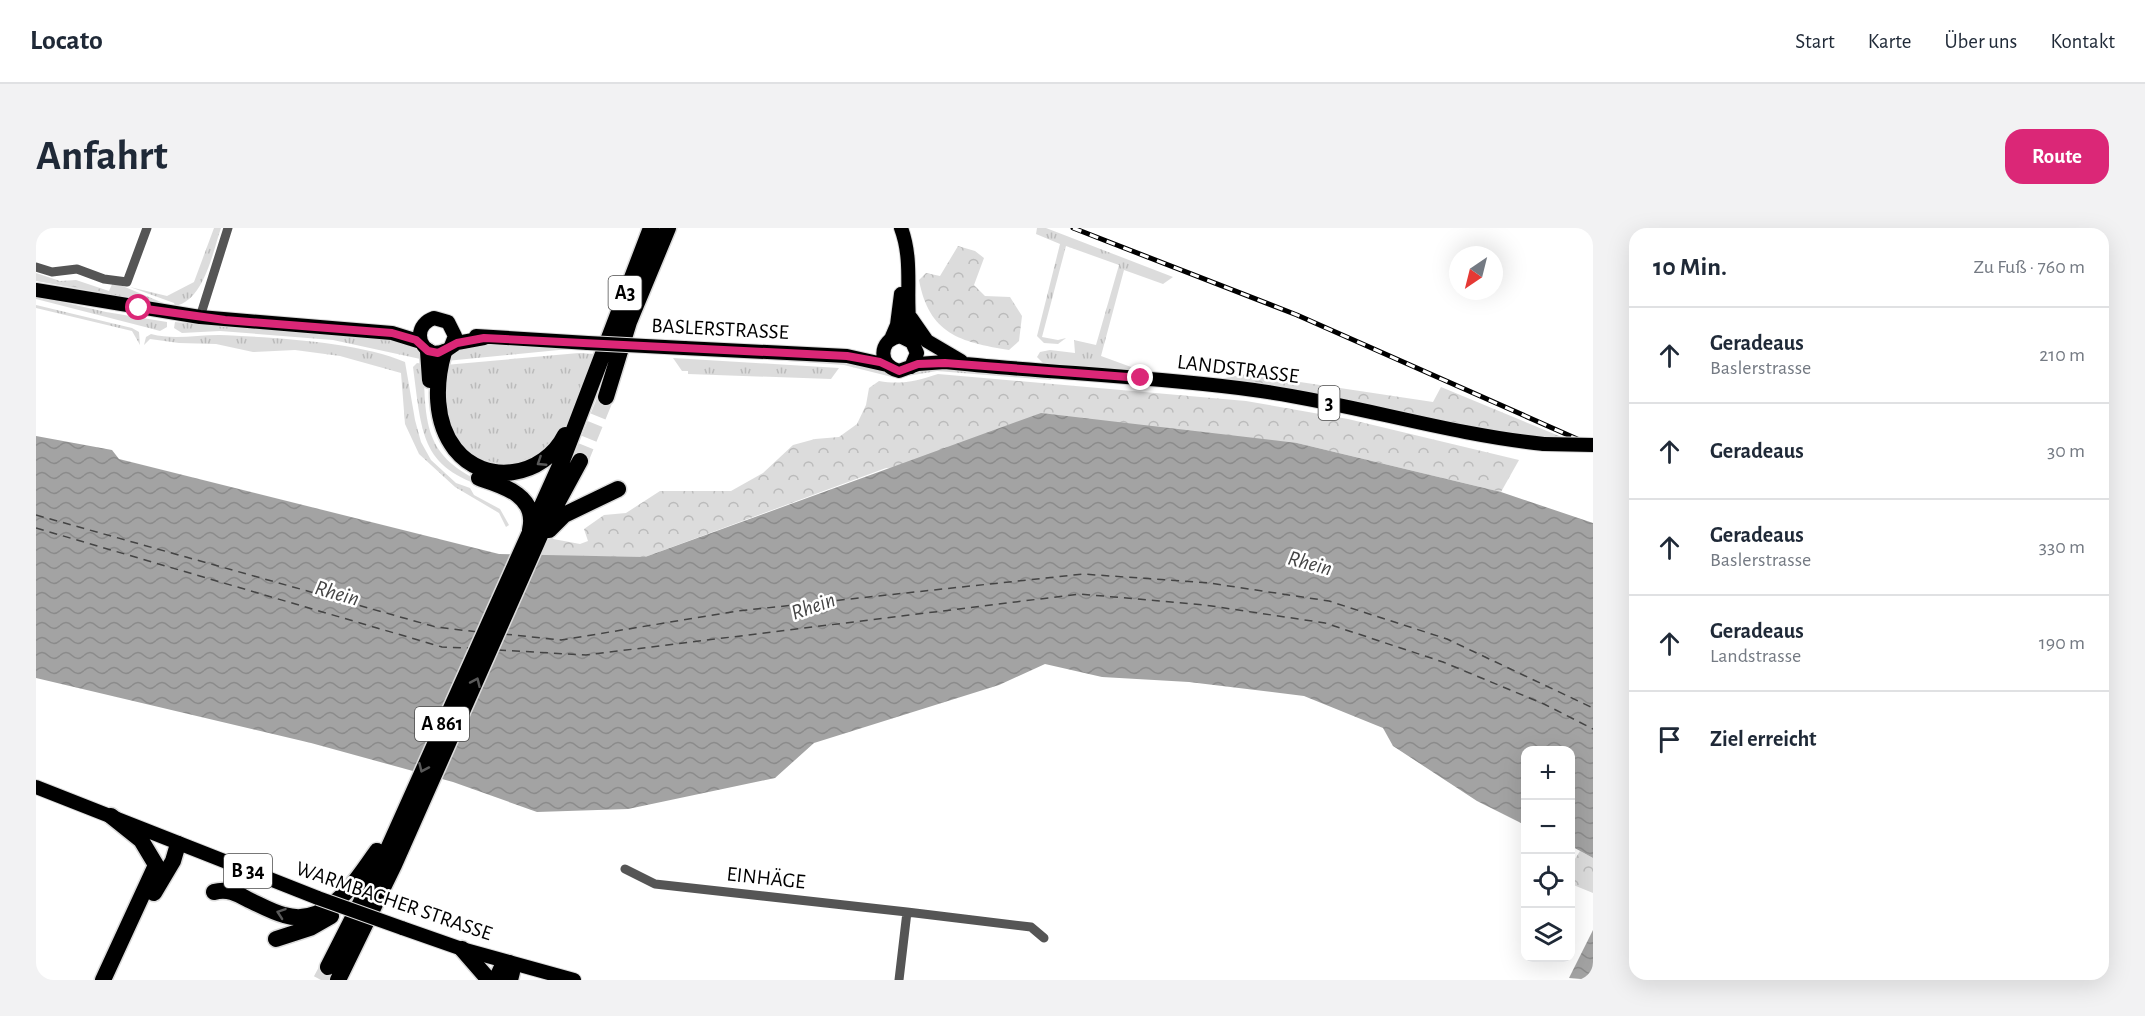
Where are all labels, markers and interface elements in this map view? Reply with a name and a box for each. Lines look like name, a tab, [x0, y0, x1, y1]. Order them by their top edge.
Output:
text: Locato	[30, 27, 103, 55]
text: Start	[1795, 31, 1835, 52]
text: Karte	[1868, 31, 1911, 52]
text: Über uns	[1944, 31, 2017, 52]
text: Kontakt	[2050, 31, 2115, 52]
button: Route	[2005, 129, 2109, 184]
text: Anfahrt	[36, 135, 168, 177]
north arrow	[1449, 246, 1503, 300]
text: 10 Min.	[1653, 254, 1727, 280]
text: Zu Fuß · 760 m	[1973, 257, 2085, 277]
road number: A3	[608, 276, 642, 310]
route start	[125, 294, 151, 320]
street label: BASLERSTRASSE	[651, 315, 789, 343]
text: Geradeaus	[1710, 332, 1804, 354]
icon: ahead	[1653, 339, 1686, 372]
text: 210 m	[2039, 345, 2085, 365]
street label: LANDSTRASSE	[1176, 351, 1300, 387]
text: Baslerstrasse	[1710, 358, 1811, 378]
route end	[1127, 364, 1153, 390]
road number: 3	[1318, 386, 1340, 420]
icon: ahead	[1653, 435, 1686, 468]
text: Geradeaus	[1710, 440, 1804, 462]
text: 30 m	[2047, 441, 2085, 461]
one-way arrow	[537, 455, 548, 466]
text: Geradeaus	[1710, 524, 1804, 546]
icon: ahead	[1653, 531, 1686, 564]
text: 330 m	[2039, 537, 2085, 557]
water label: Rhein	[1285, 547, 1335, 579]
text: Baslerstrasse	[1710, 550, 1811, 570]
water label: Rhein	[312, 576, 362, 610]
water label: Rhein	[788, 588, 838, 624]
text: Geradeaus	[1710, 620, 1804, 642]
icon: ahead	[1653, 627, 1686, 660]
text: 190 m	[2039, 633, 2085, 653]
text: Landstrasse	[1710, 646, 1801, 666]
one-way arrow	[468, 678, 480, 689]
road number: A 861	[415, 707, 469, 741]
icon: arrive	[1653, 723, 1686, 756]
text: Ziel erreicht	[1710, 728, 1817, 750]
map controls	[1521, 746, 1575, 962]
button: +	[1521, 746, 1575, 800]
one-way arrow	[418, 762, 430, 773]
button: −	[1521, 800, 1575, 854]
road number: B 34	[224, 854, 272, 888]
button: locate	[1521, 854, 1575, 908]
street label: WARMBACHER STRASSE	[293, 858, 495, 944]
street label: EINHÄGE	[726, 862, 807, 893]
one-way arrow	[276, 908, 287, 921]
button: layers	[1521, 908, 1575, 962]

